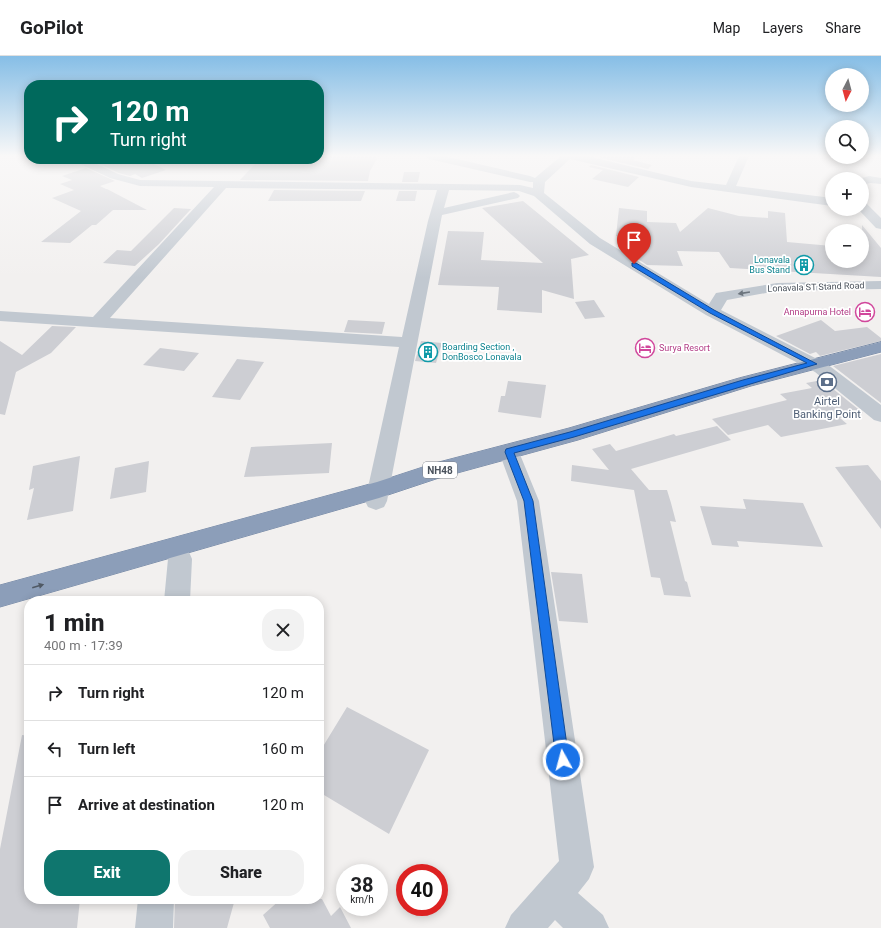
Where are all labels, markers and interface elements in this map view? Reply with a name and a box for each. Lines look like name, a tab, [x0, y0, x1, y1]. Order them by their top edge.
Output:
text: GoPilot	[20, 16, 83, 39]
text: Map	[713, 20, 740, 36]
text: Layers	[762, 20, 803, 36]
text: Share	[825, 20, 861, 36]
north arrow	[825, 68, 869, 112]
map controls	[825, 68, 869, 268]
text: 120 m	[110, 95, 189, 128]
icon: right	[44, 96, 96, 148]
button: search	[825, 120, 869, 164]
text: Turn right	[110, 129, 187, 150]
button: +	[825, 172, 869, 216]
pin	[617, 223, 651, 264]
button: −	[825, 224, 869, 268]
icon: arrive	[623, 229, 645, 251]
building icon: Lonavala Bus Stand	[793, 254, 815, 276]
place label: Lonavala Bus Stand	[749, 255, 790, 275]
street label: Lonavala ST Stand Road	[767, 280, 865, 294]
one-way arrow	[738, 290, 751, 296]
hotel icon: Annapurna Hotel	[854, 301, 876, 323]
place label: Annapurna Hotel	[784, 307, 851, 317]
hotel icon: Surya Resort	[634, 337, 656, 359]
building icon: Boarding Section , DonBosco Lonavala	[417, 341, 439, 363]
place label: Boarding Section , DonBosco Lonavala	[442, 342, 522, 362]
place label: Surya Resort	[659, 343, 710, 353]
bank icon: Airtel Banking Point	[816, 371, 838, 393]
place label: Airtel Banking Point	[793, 395, 861, 421]
road number: NH48	[423, 462, 457, 478]
one-way arrow	[31, 582, 44, 588]
text: 1 min	[44, 609, 105, 637]
button: close	[262, 609, 304, 651]
text: 400 m · 17:39	[44, 638, 123, 653]
icon: right	[44, 682, 66, 704]
text: Turn right	[78, 684, 144, 702]
text: 120 m	[262, 684, 304, 702]
icon: left	[44, 738, 66, 760]
position arrow	[542, 739, 584, 781]
text: Turn left	[78, 740, 135, 758]
text: 160 m	[262, 740, 304, 758]
icon: arrive	[44, 794, 66, 816]
text: Arrive at destination	[78, 796, 215, 814]
text: 120 m	[262, 796, 304, 814]
button: Exit	[44, 850, 170, 896]
button: Share	[178, 850, 304, 896]
speed limit sign: 40	[396, 864, 448, 916]
text: 38	[351, 873, 373, 897]
text: km/h	[350, 894, 374, 905]

